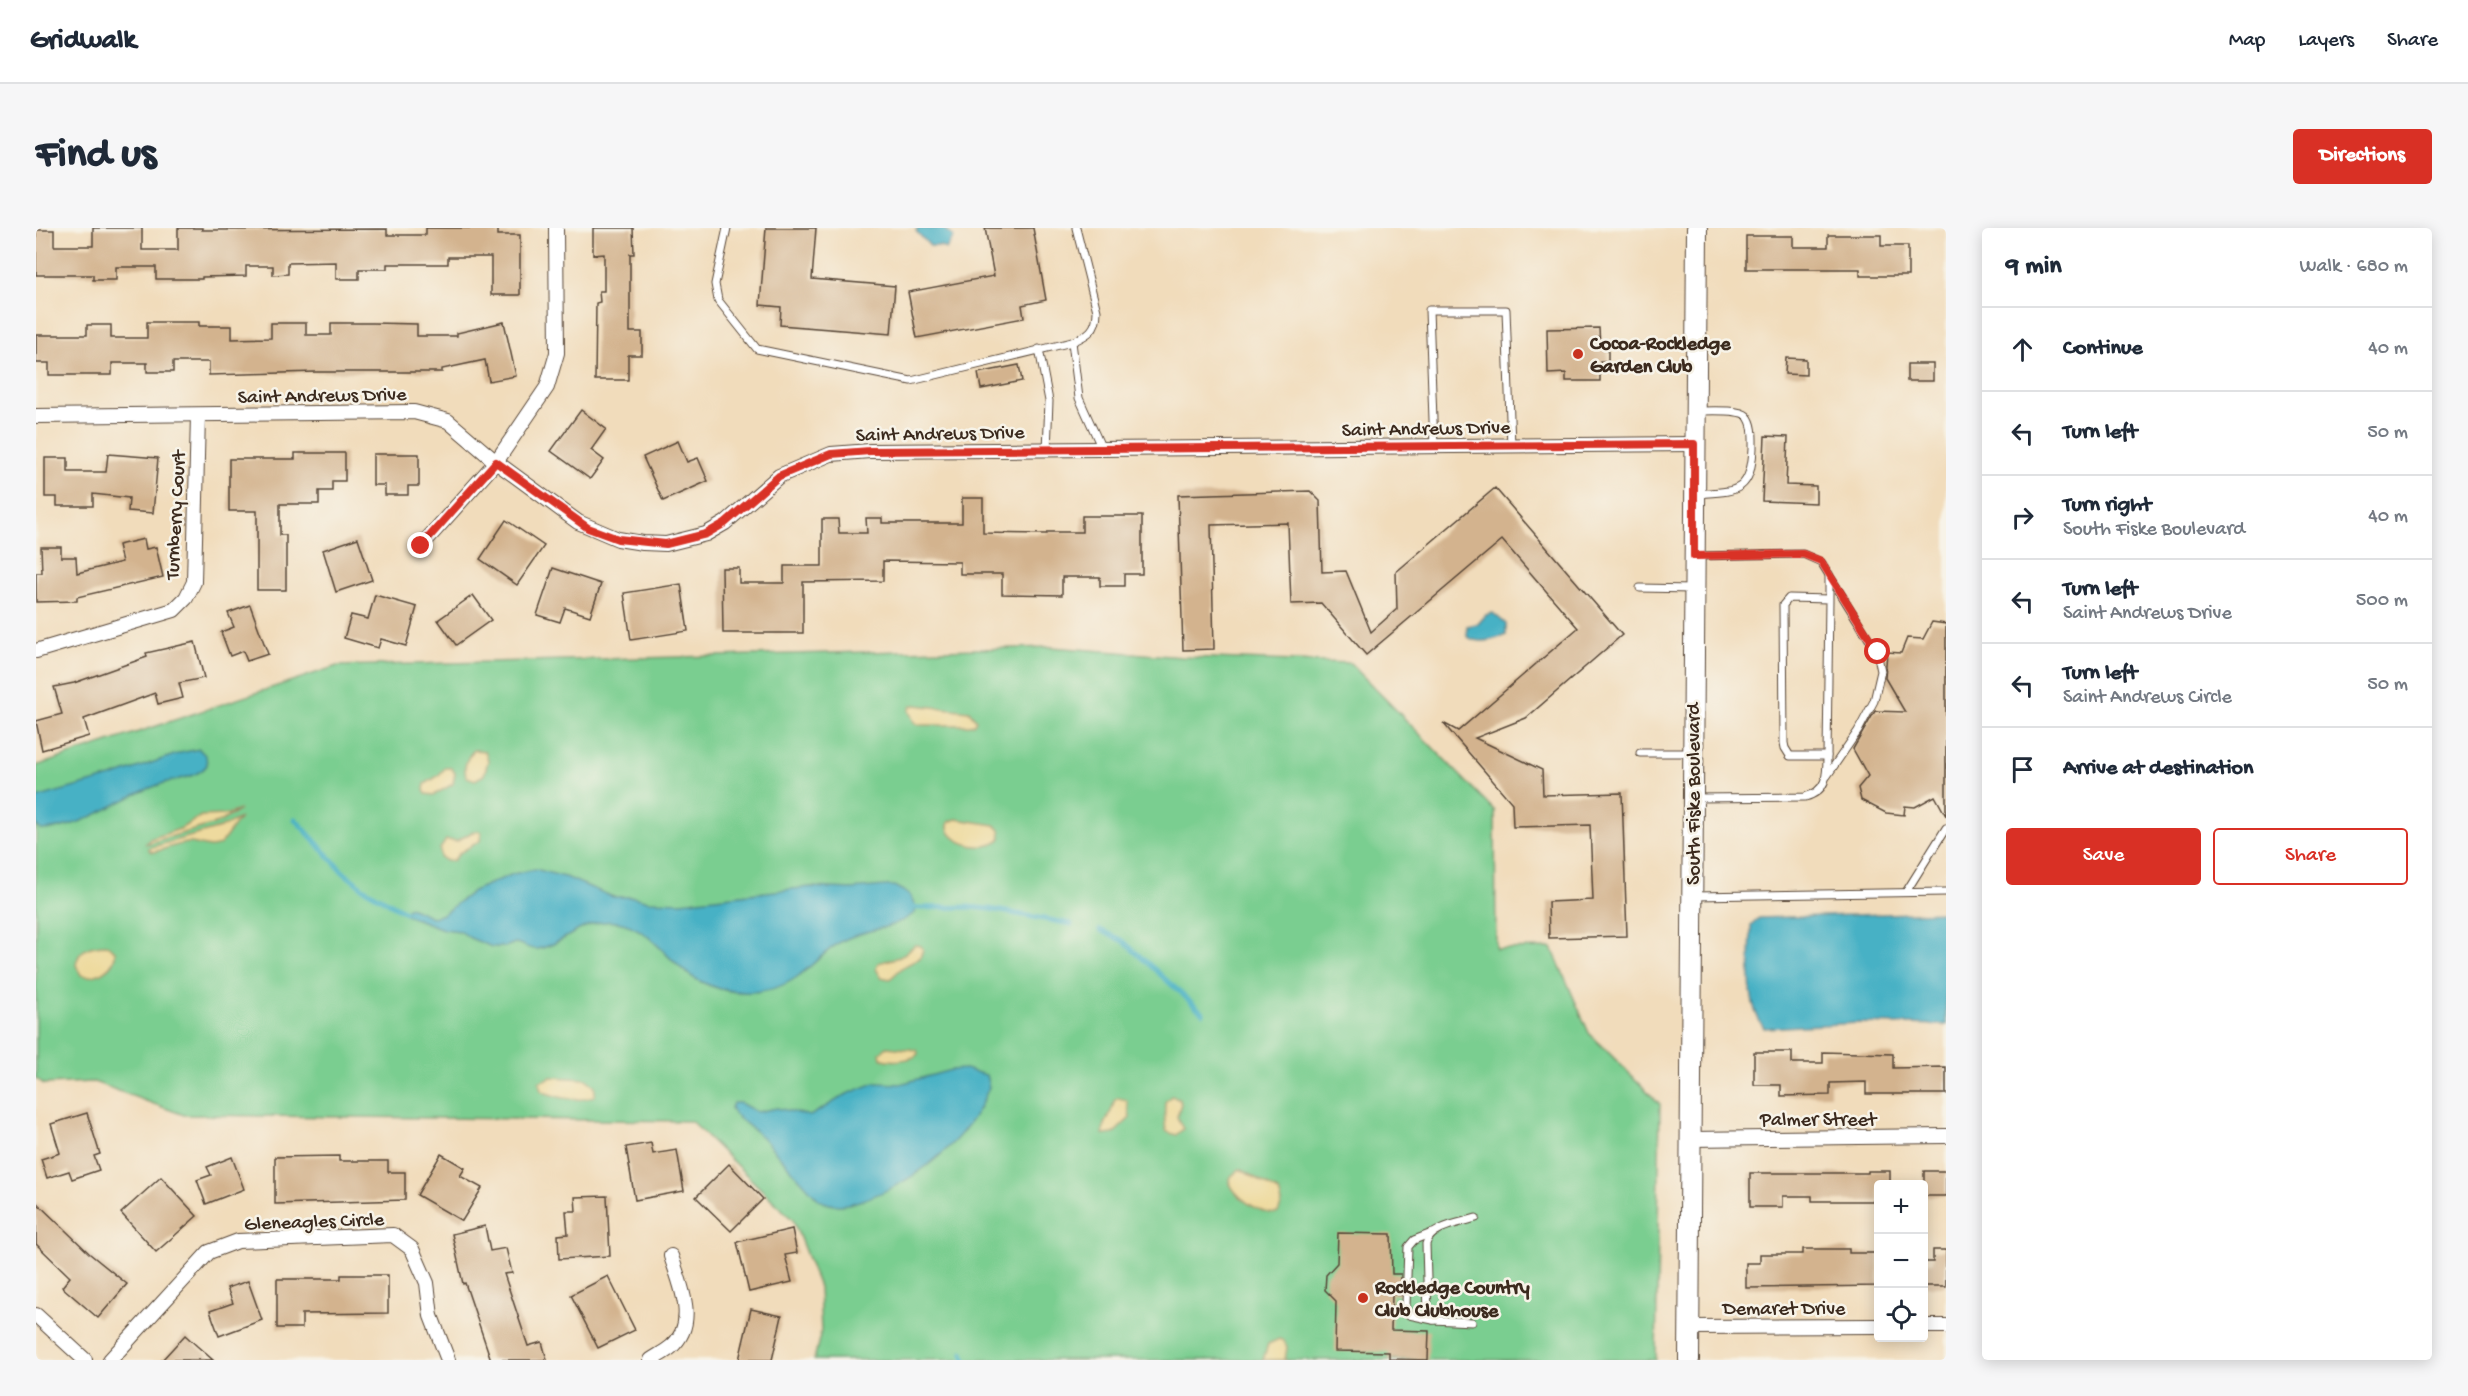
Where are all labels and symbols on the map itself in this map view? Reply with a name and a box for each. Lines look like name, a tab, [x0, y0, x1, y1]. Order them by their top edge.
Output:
place label: Cocoa-Rockledge Garden Club	[1589, 334, 1731, 380]
marker: Cocoa-Rockledge Garden Club	[1571, 347, 1585, 361]
street label: Saint Andrews Drive	[238, 385, 407, 410]
street label: Saint Andrews Drive	[1342, 418, 1511, 443]
street label: Saint Andrews Drive	[856, 423, 1025, 448]
street label: Turnberry Court	[163, 448, 192, 581]
route end	[407, 532, 433, 558]
route start	[1864, 638, 1890, 664]
street label: South Fiske Boulevard	[1684, 701, 1707, 885]
street label: Palmer Street	[1759, 1110, 1878, 1133]
street label: Gleneagles Circle	[244, 1210, 385, 1237]
place label: Rockledge Country Club Clubhouse	[1374, 1278, 1530, 1324]
marker: Rockledge Country Club Clubhouse	[1356, 1291, 1370, 1305]
street label: Demaret Drive	[1721, 1299, 1846, 1322]

